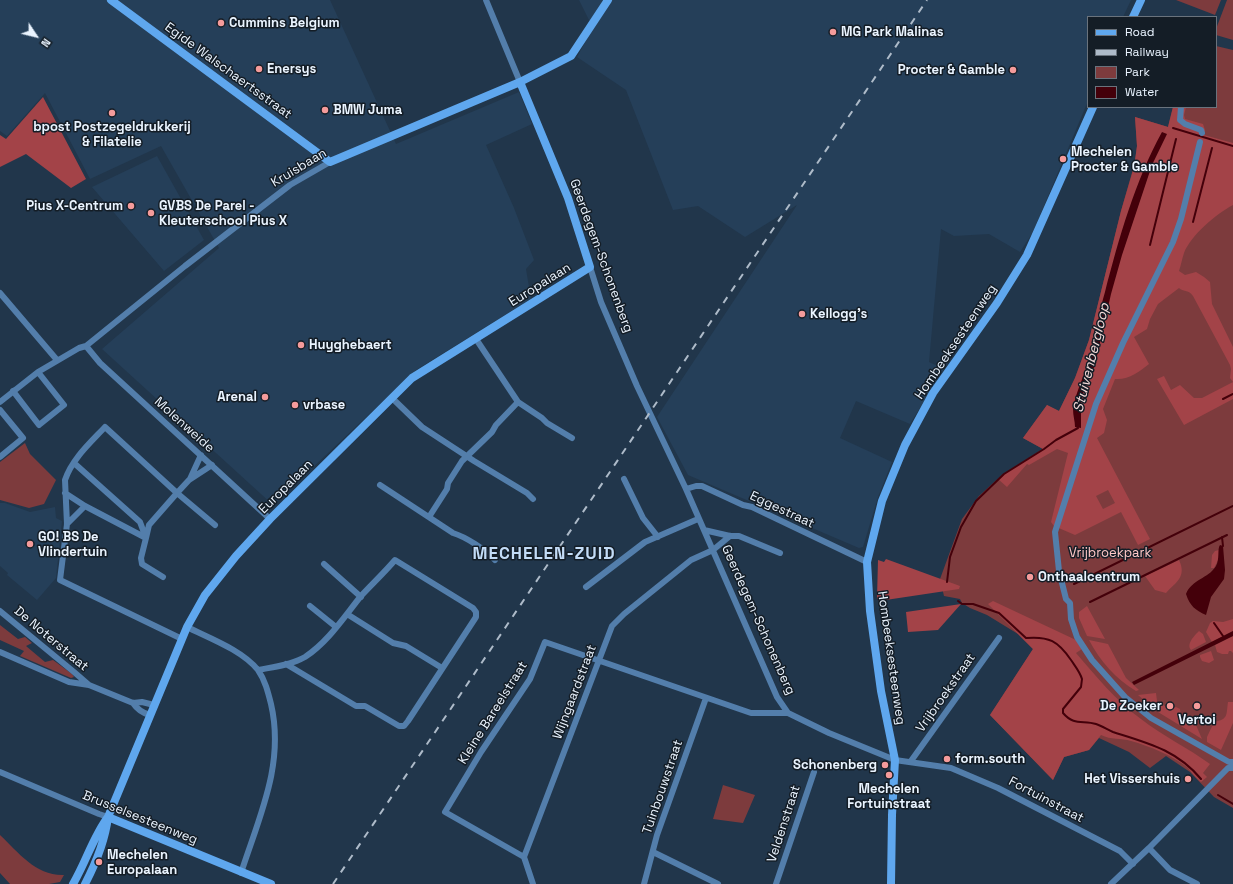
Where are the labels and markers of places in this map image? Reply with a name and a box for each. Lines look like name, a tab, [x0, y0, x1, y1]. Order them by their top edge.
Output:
place label: Cummins Belgium	[229, 15, 340, 31]
marker: Cummins Belgium	[216, 18, 226, 28]
place label: MG Park Malinas	[841, 24, 944, 40]
marker: MG Park Malinas	[828, 27, 838, 37]
place label: Enersys	[267, 61, 316, 77]
place label: Procter & Gamble	[898, 62, 1005, 78]
marker: Enersys	[254, 64, 264, 74]
marker: Procter & Gamble	[1008, 65, 1018, 75]
place label: BMW Juma	[333, 102, 402, 118]
marker: BMW Juma	[320, 105, 330, 115]
marker: bpost Postzegeldrukkerij & Filatelie	[107, 108, 117, 118]
place label: bpost Postzegeldrukkerij & Filatelie	[33, 119, 191, 150]
place label: Mechelen Procter & Gamble	[1071, 144, 1178, 175]
marker: Mechelen Procter & Gamble	[1058, 154, 1068, 164]
place label: Pius X-Centrum	[26, 198, 123, 214]
place label: GVBS De Parel - Kleuterschool Pius X	[159, 198, 287, 229]
marker: Pius X-Centrum	[126, 201, 136, 211]
marker: GVBS De Parel - Kleuterschool Pius X	[146, 208, 156, 218]
place label: Kellogg's	[810, 306, 867, 322]
marker: Kellogg's	[797, 309, 807, 319]
place label: Huyghebaert	[309, 337, 392, 353]
marker: Huyghebaert	[296, 340, 306, 350]
place label: Arenal	[217, 389, 257, 405]
marker: Arenal	[260, 392, 270, 402]
place label: vrbase	[303, 397, 345, 413]
marker: vrbase	[290, 400, 300, 410]
place label: GO! BS De Vlindertuin	[38, 529, 107, 560]
marker: GO! BS De Vlindertuin	[25, 539, 35, 549]
place label: Onthaalcentrum	[1038, 569, 1140, 585]
marker: Onthaalcentrum	[1025, 572, 1035, 582]
place label: De Zoeker	[1100, 698, 1162, 714]
marker: De Zoeker	[1165, 701, 1175, 711]
marker: Vertoi	[1192, 701, 1202, 711]
place label: Vertoi	[1178, 712, 1216, 728]
place label: form.south	[955, 751, 1025, 767]
marker: form.south	[942, 754, 952, 764]
place label: Schonenberg	[793, 757, 877, 773]
marker: Schonenberg	[880, 760, 890, 770]
marker: Mechelen Fortuinstraat	[884, 770, 894, 780]
place label: Het Vissershuis	[1084, 771, 1180, 787]
marker: Het Vissershuis	[1183, 774, 1193, 784]
place label: Mechelen Fortuinstraat	[847, 781, 931, 812]
place label: Mechelen Europalaan	[107, 847, 177, 878]
marker: Mechelen Europalaan	[94, 857, 104, 867]

